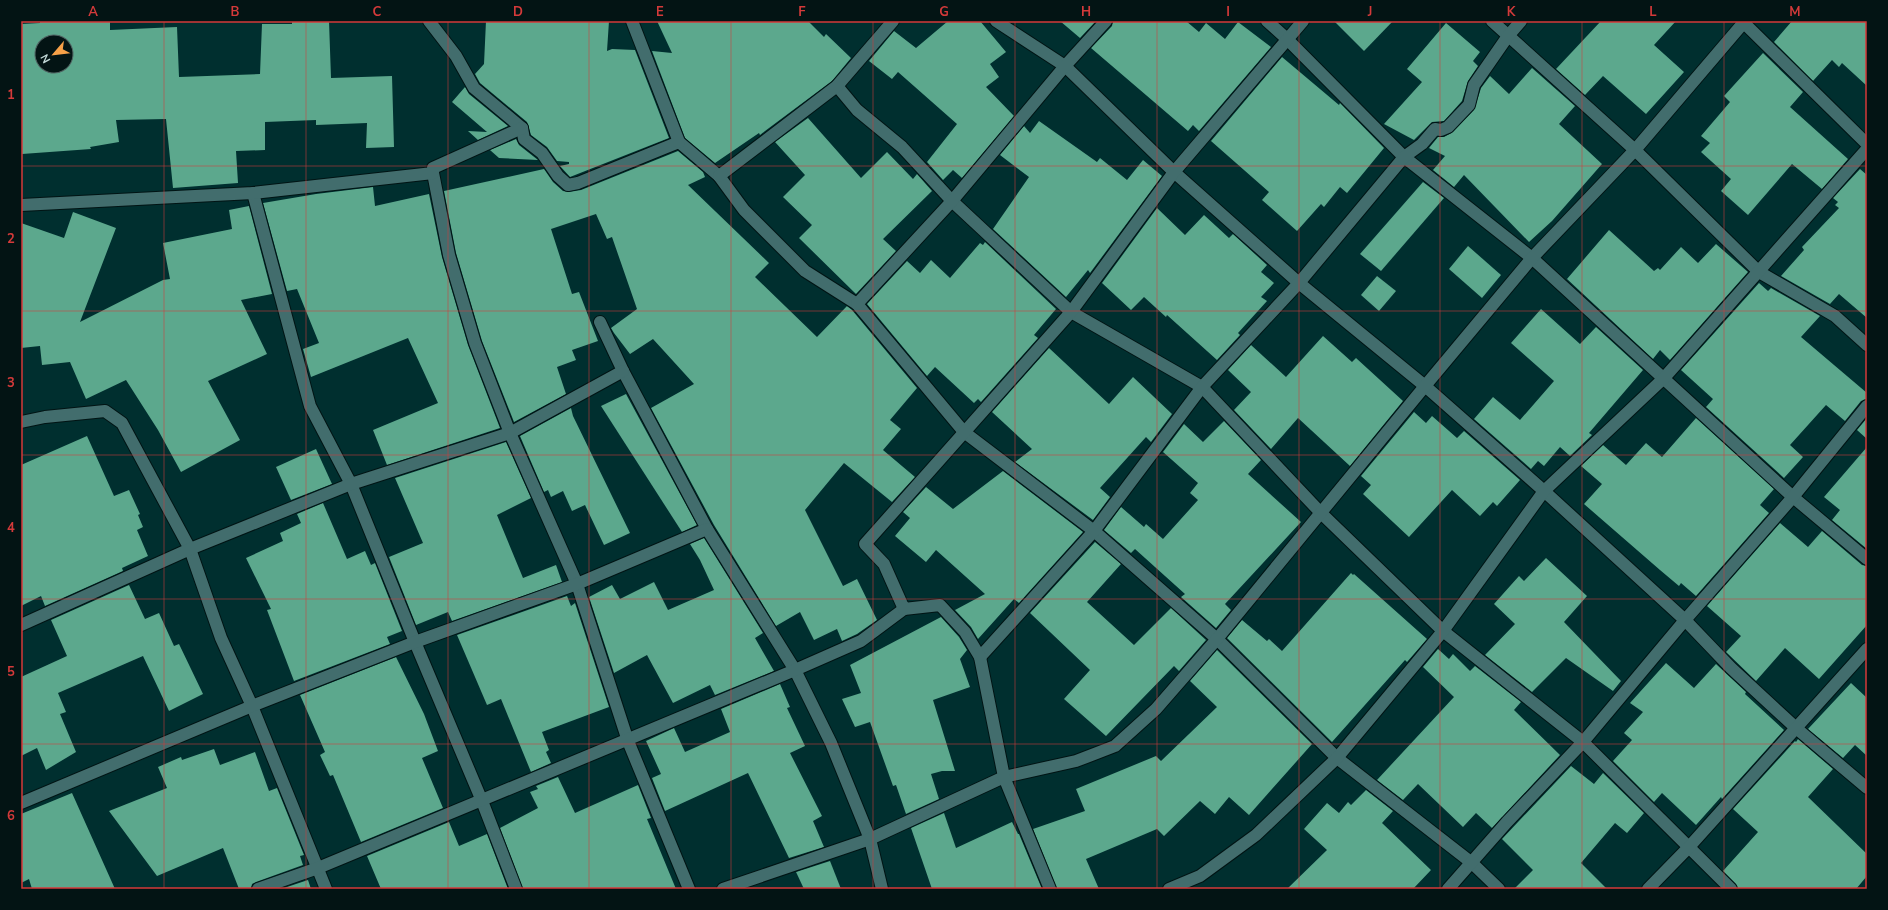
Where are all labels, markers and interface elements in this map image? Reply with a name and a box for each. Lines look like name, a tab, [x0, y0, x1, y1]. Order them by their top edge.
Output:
text: A	[88, 3, 98, 21]
text: B	[231, 3, 240, 21]
text: C	[373, 3, 382, 21]
text: D	[513, 3, 523, 21]
text: E	[656, 3, 664, 21]
text: F	[798, 3, 806, 21]
text: G	[939, 3, 949, 21]
text: H	[1081, 3, 1091, 21]
text: I	[1226, 3, 1230, 21]
text: J	[1367, 3, 1372, 21]
text: K	[1507, 3, 1516, 21]
text: L	[1649, 3, 1657, 21]
text: M	[1789, 3, 1801, 21]
north arrow	[34, 34, 74, 74]
text: N	[37, 51, 54, 66]
text: 1	[7, 86, 15, 104]
text: 2	[7, 230, 15, 248]
text: 3	[7, 374, 15, 392]
text: 4	[7, 519, 15, 537]
text: 5	[7, 663, 15, 681]
text: 6	[7, 807, 15, 825]

